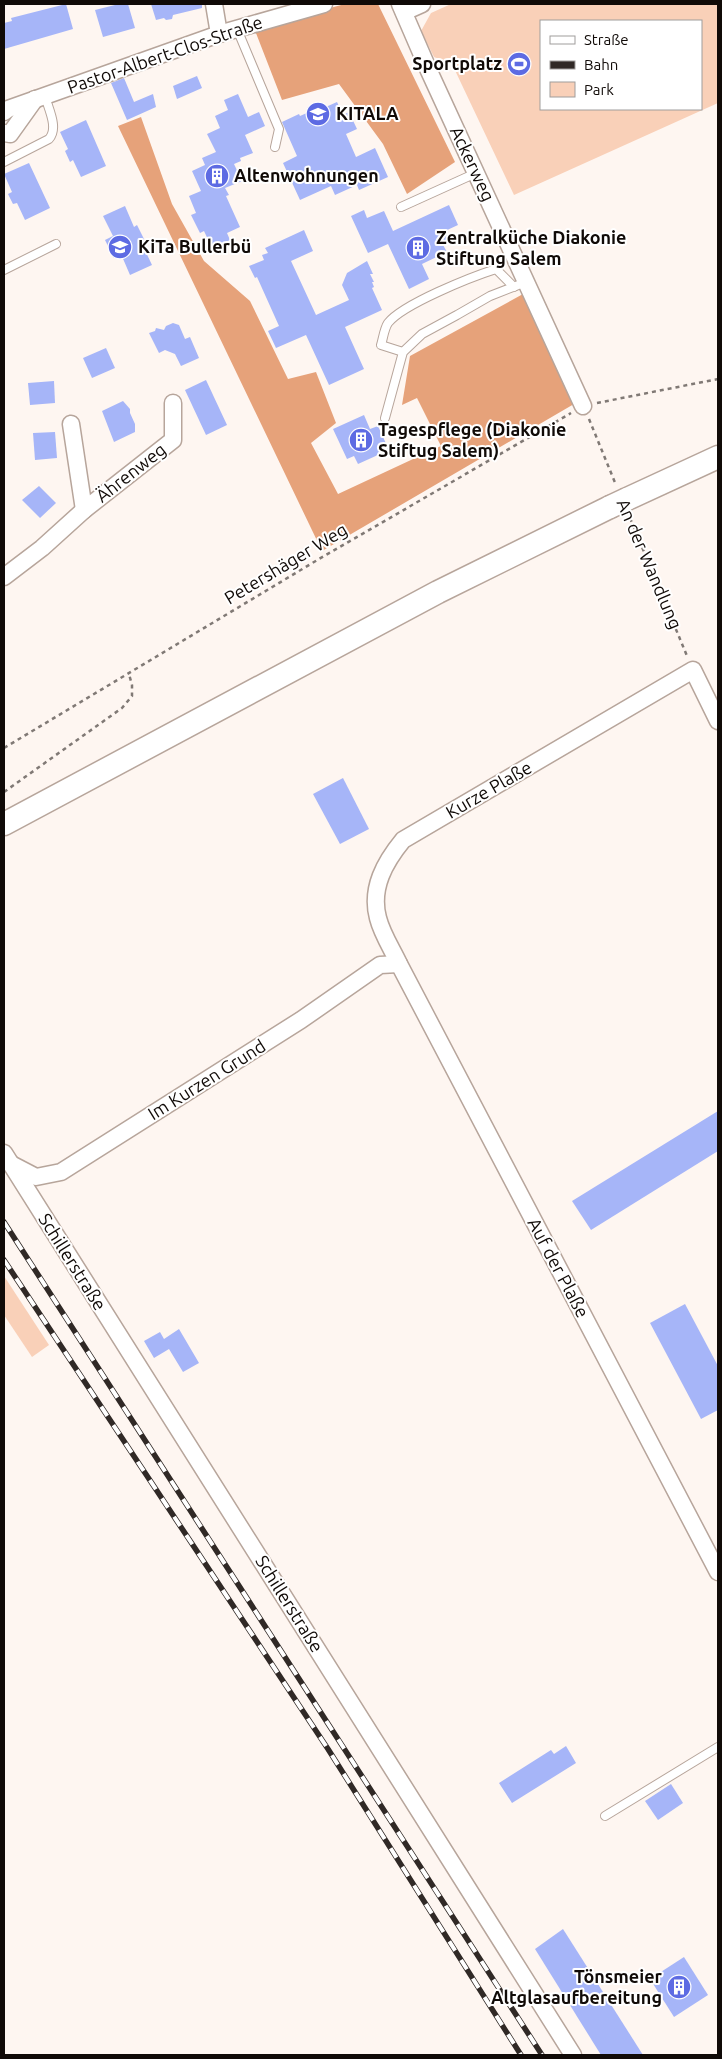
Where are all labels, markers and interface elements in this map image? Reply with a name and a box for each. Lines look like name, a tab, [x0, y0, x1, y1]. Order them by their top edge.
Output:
street label: Pastor-Albert-Clos-Straße	[64, 11, 265, 97]
legend	[540, 20, 702, 110]
text: Straße	[584, 31, 628, 48]
sports icon: Sportplatz	[506, 51, 532, 77]
place label: Sportplatz	[412, 53, 502, 73]
text: Bahn	[584, 56, 618, 73]
text: Park	[584, 81, 614, 98]
school or university icon: KITALA	[305, 101, 331, 127]
place label: KITALA	[336, 103, 399, 123]
street label: Ackerweg	[447, 123, 499, 204]
building icon: Altenwohnungen	[204, 163, 230, 189]
place label: Altenwohnungen	[234, 165, 379, 185]
place label: Zentralküche Diakonie Stiftung Salem	[436, 227, 626, 268]
school or university icon: KiTa Bullerbü	[107, 234, 133, 260]
building icon: Zentralküche Diakonie Stiftung Salem	[405, 235, 431, 261]
place label: KiTa Bullerbü	[138, 236, 251, 256]
place label: Tagespflege (Diakonie Stiftug Salem)	[378, 419, 566, 461]
building icon: Tagespflege (Diakonie Stiftug Salem)	[348, 427, 374, 453]
street label: Ährenweg	[91, 439, 169, 506]
street label: An der Wandlung	[613, 496, 686, 632]
street label: Petershäger Weg	[221, 519, 350, 608]
street label: Kurze Plaße	[442, 757, 535, 822]
street label: Im Kurzen Grund	[144, 1035, 269, 1123]
street label: Schillerstraße	[35, 1209, 111, 1314]
street label: Auf der Plaße	[524, 1214, 594, 1321]
street label: Schillerstraße	[252, 1551, 328, 1656]
place label: Tönsmeier Altglasaufbereitung	[491, 1966, 663, 2007]
building icon: Tönsmeier Altglasaufbereitung	[666, 1974, 692, 2000]

